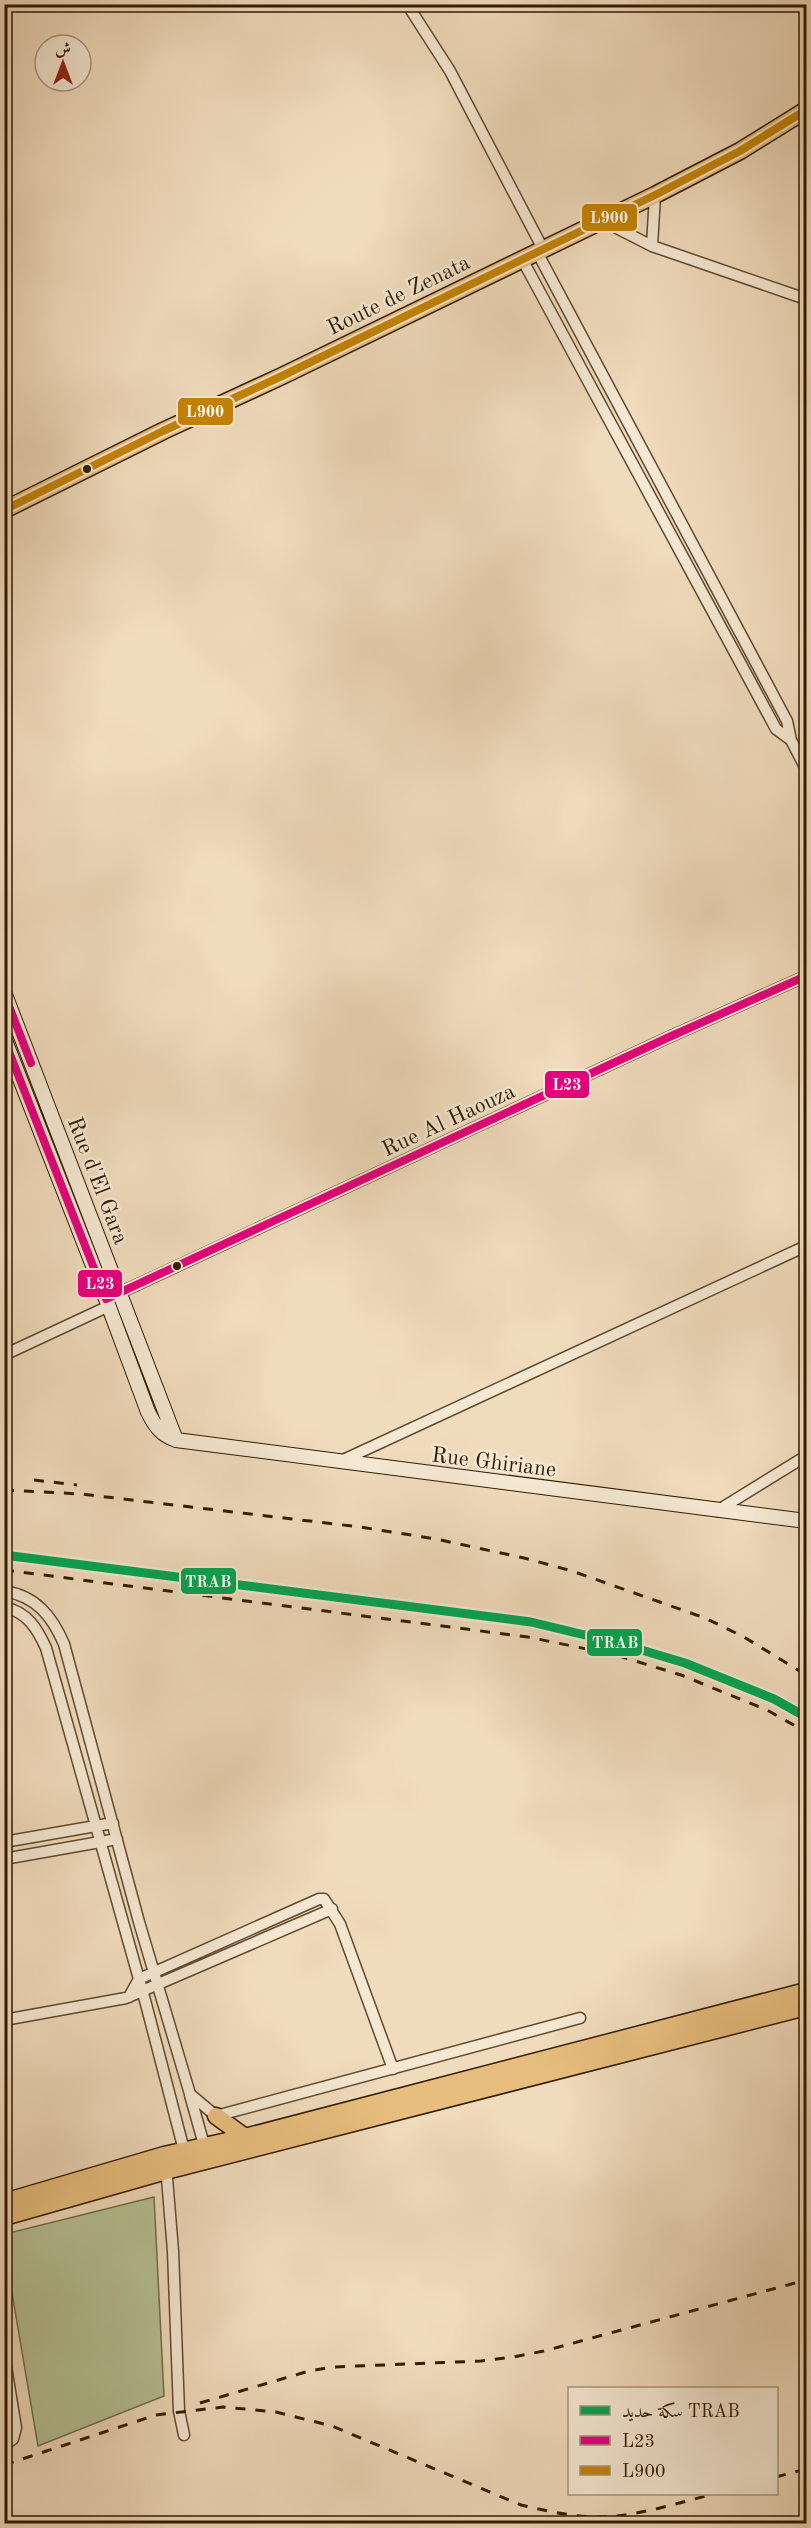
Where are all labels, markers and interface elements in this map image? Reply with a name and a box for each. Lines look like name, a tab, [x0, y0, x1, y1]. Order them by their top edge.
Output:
north arrow	[33, 33, 93, 93]
text: ش	[55, 42, 71, 58]
line badge: L900	[581, 203, 638, 232]
text: L900	[590, 211, 628, 227]
street label: Route de Zenata	[324, 252, 474, 340]
line badge: L900	[177, 397, 234, 426]
text: L900	[186, 405, 224, 421]
unlabelled marker	[81, 463, 93, 475]
line badge: L23	[544, 1070, 590, 1099]
text: L23	[552, 1078, 582, 1094]
street label: Rue Al Haouza	[379, 1080, 519, 1161]
street label: Rue d'El Gara	[63, 1114, 132, 1248]
unlabelled marker	[171, 1260, 183, 1272]
line badge: L23	[77, 1269, 123, 1298]
text: L23	[85, 1277, 115, 1293]
street label: Rue Ghiriane	[430, 1444, 557, 1482]
line badge: TRAB	[180, 1567, 237, 1595]
text: TRAB	[185, 1575, 231, 1591]
line badge: TRAB	[586, 1628, 643, 1657]
text: TRAB	[592, 1636, 638, 1652]
legend	[568, 2387, 778, 2495]
text: سكة حديد TRAB	[622, 2402, 740, 2422]
text: L23	[622, 2433, 655, 2451]
text: L900	[622, 2463, 665, 2481]

